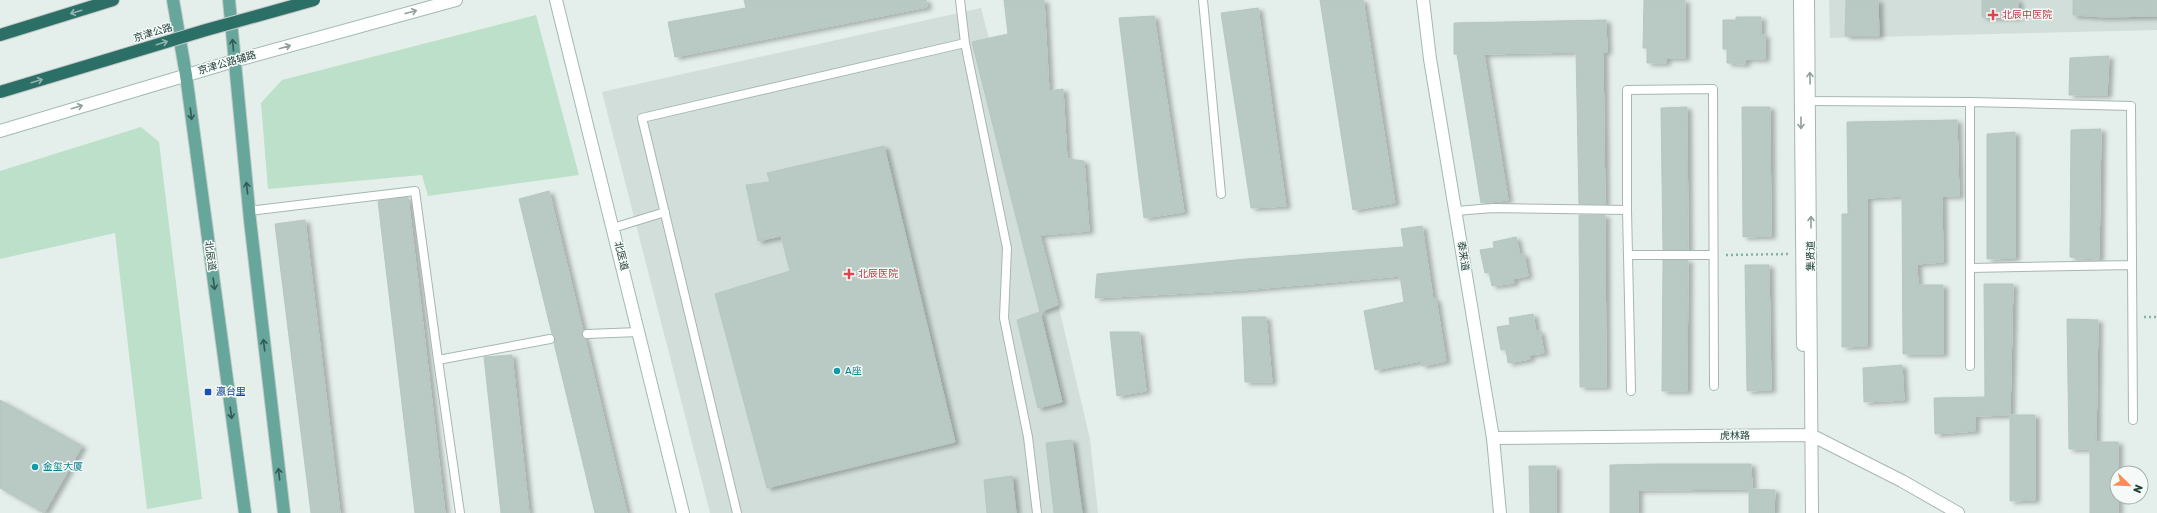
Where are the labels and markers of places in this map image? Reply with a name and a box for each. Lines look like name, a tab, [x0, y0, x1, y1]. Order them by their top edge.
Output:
marker: 北辰中医院	[1987, 9, 1999, 21]
place label: 北辰中医院	[2002, 9, 2052, 21]
marker: 北辰医院	[843, 268, 855, 280]
place label: 北辰医院	[858, 268, 898, 280]
place label: A座	[845, 365, 862, 377]
marker: A座	[832, 366, 842, 376]
place label: 瀛台里	[216, 386, 246, 398]
marker: 瀛台里	[203, 387, 213, 397]
place label: 金玺大厦	[43, 461, 83, 473]
marker: 金玺大厦	[30, 462, 40, 472]

